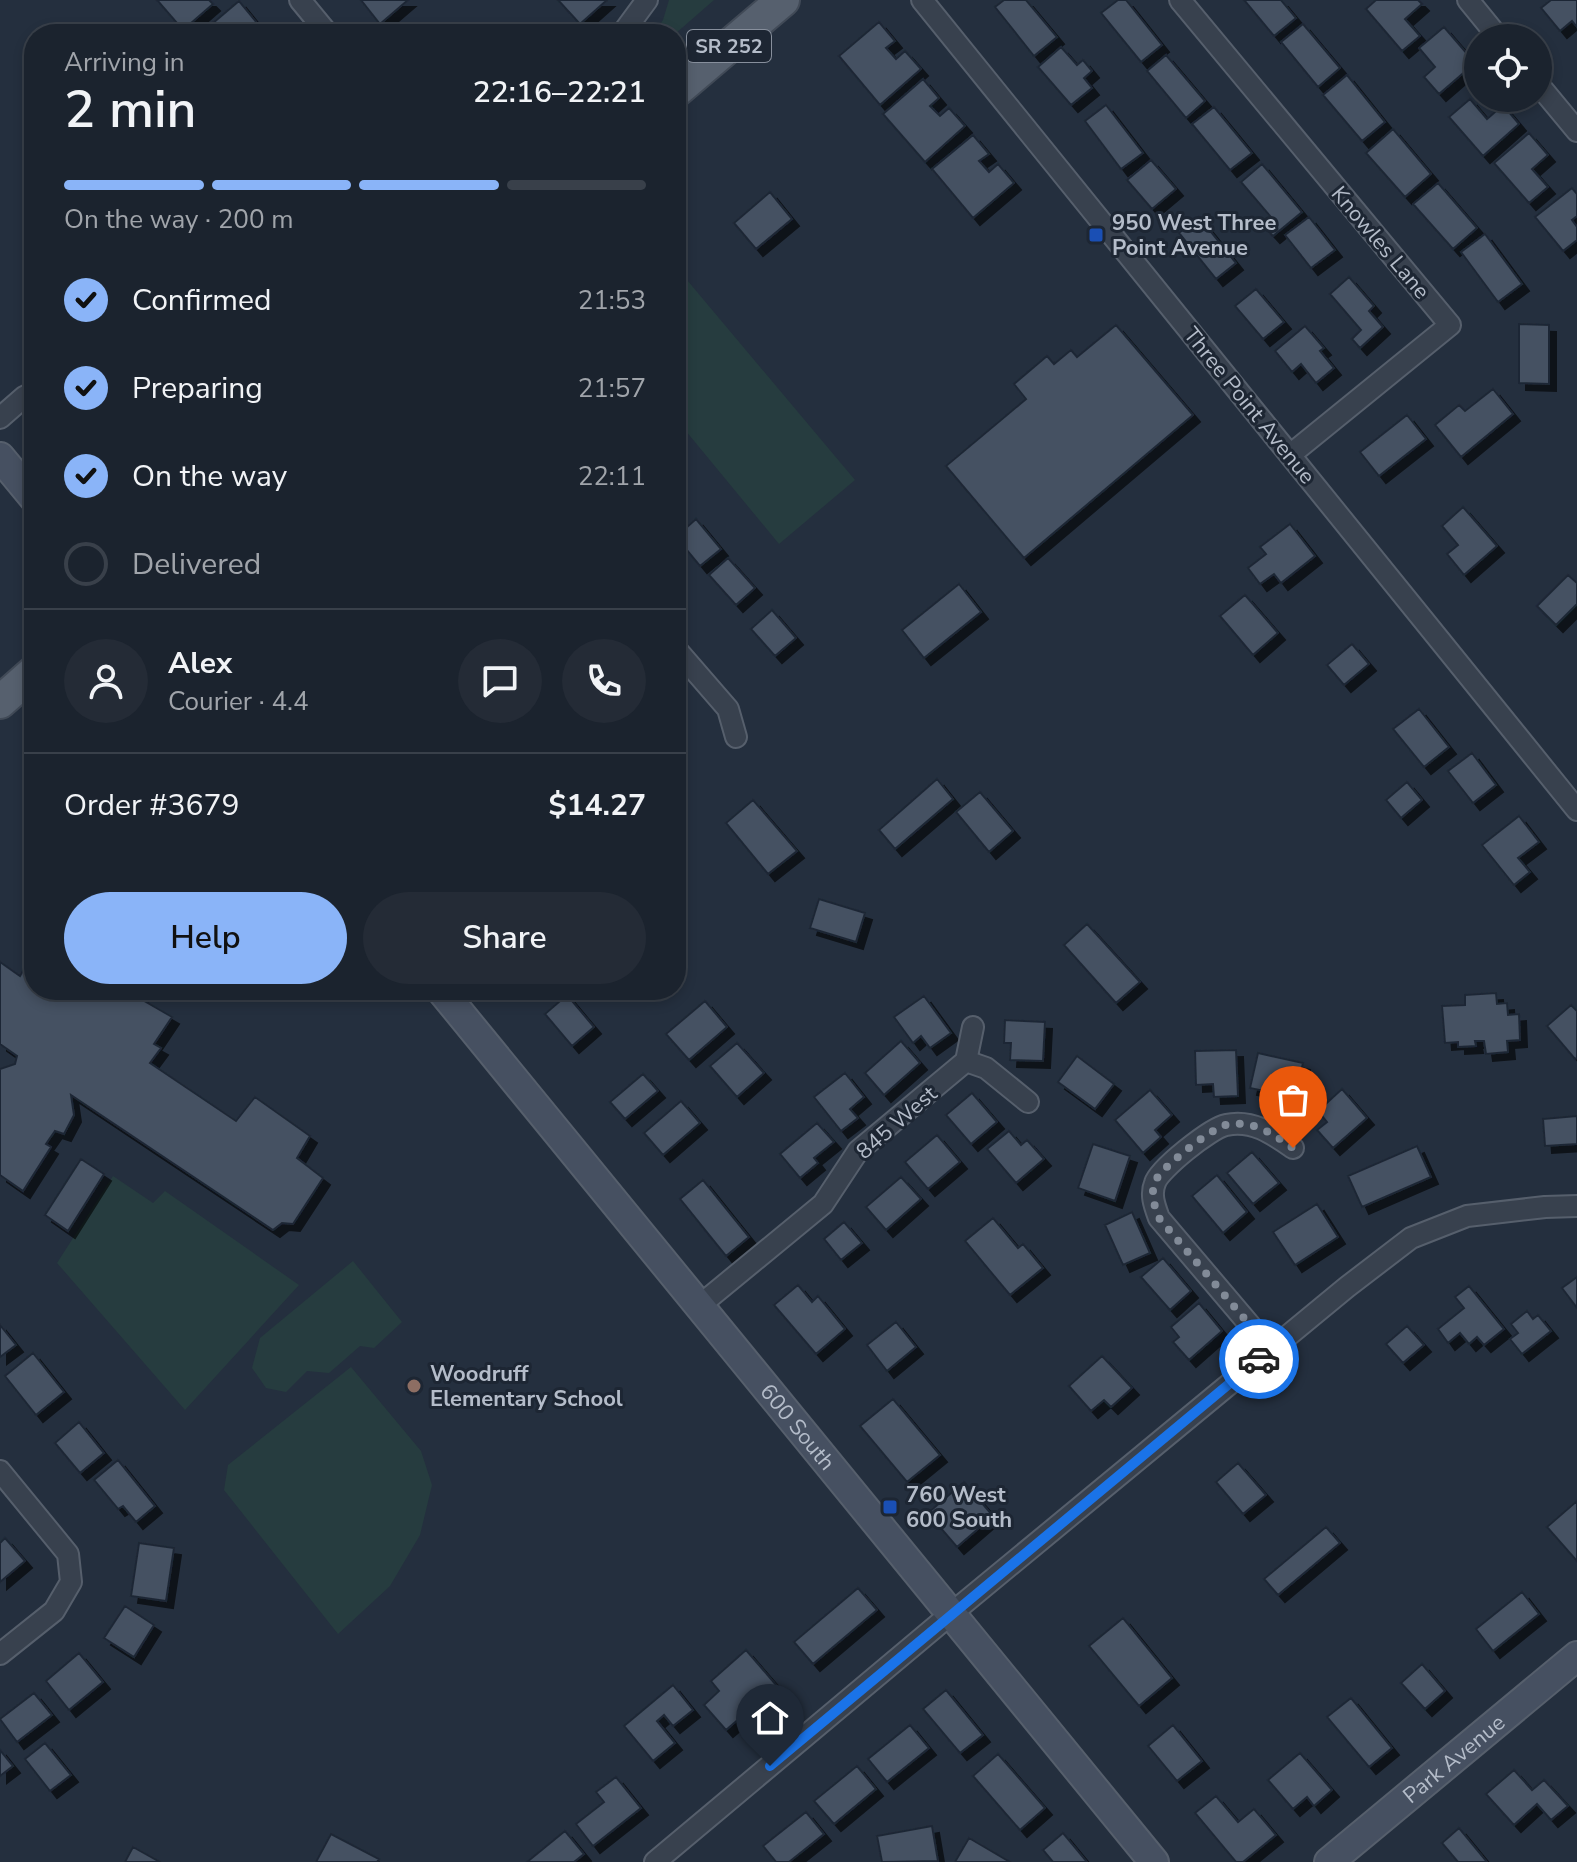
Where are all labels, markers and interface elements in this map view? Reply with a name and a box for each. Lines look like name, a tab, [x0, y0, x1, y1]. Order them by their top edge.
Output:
map controls	[1464, 24, 1552, 112]
button: locate	[1464, 24, 1552, 112]
road number: SR 252	[687, 30, 771, 62]
text: Arriving in	[64, 45, 185, 80]
text: 22:16–22:21	[473, 72, 646, 113]
text: 2 min	[64, 74, 197, 145]
street label: Knowles Lane	[1324, 180, 1436, 306]
text: On the way · 200 m	[64, 202, 293, 237]
place label: 950 West Three Point Avenue	[1112, 208, 1276, 263]
marker: 950 West Three Point Avenue	[1087, 226, 1105, 244]
icon: check	[64, 278, 108, 322]
text: Confirmed	[132, 280, 272, 321]
text: 21:53	[578, 283, 646, 318]
street label: Three Point Avenue	[1177, 321, 1322, 490]
icon: check	[64, 366, 108, 410]
text: Preparing	[132, 368, 263, 409]
text: 21:57	[578, 371, 646, 406]
icon: check	[64, 454, 108, 498]
text: On the way	[132, 456, 287, 497]
text: 22:11	[578, 459, 646, 494]
text: Delivered	[132, 544, 261, 585]
button: person	[64, 639, 148, 723]
button: chat	[458, 639, 542, 723]
button: phone	[562, 639, 646, 723]
text: Alex	[168, 643, 232, 684]
text: Courier · 4.4	[168, 684, 309, 719]
text: Order #3679	[64, 785, 239, 826]
text: $14.27	[549, 785, 646, 826]
button: Help	[64, 892, 347, 984]
button: Share	[363, 892, 646, 984]
pin	[1259, 1066, 1327, 1148]
icon: bag	[1271, 1078, 1315, 1122]
street label: 845 West	[850, 1079, 944, 1166]
courier	[1219, 1319, 1299, 1399]
icon: car	[1237, 1337, 1281, 1381]
place label: Woodruff Elementary School	[430, 1359, 623, 1414]
marker: Woodruff Elementary School	[405, 1377, 423, 1395]
street label: 600 South	[753, 1378, 842, 1477]
place label: 760 West 600 South	[906, 1480, 1012, 1535]
marker: 760 West 600 South	[881, 1498, 899, 1516]
pin	[736, 1684, 804, 1766]
icon: home	[748, 1696, 792, 1740]
street label: Park Avenue	[1397, 1708, 1512, 1811]

